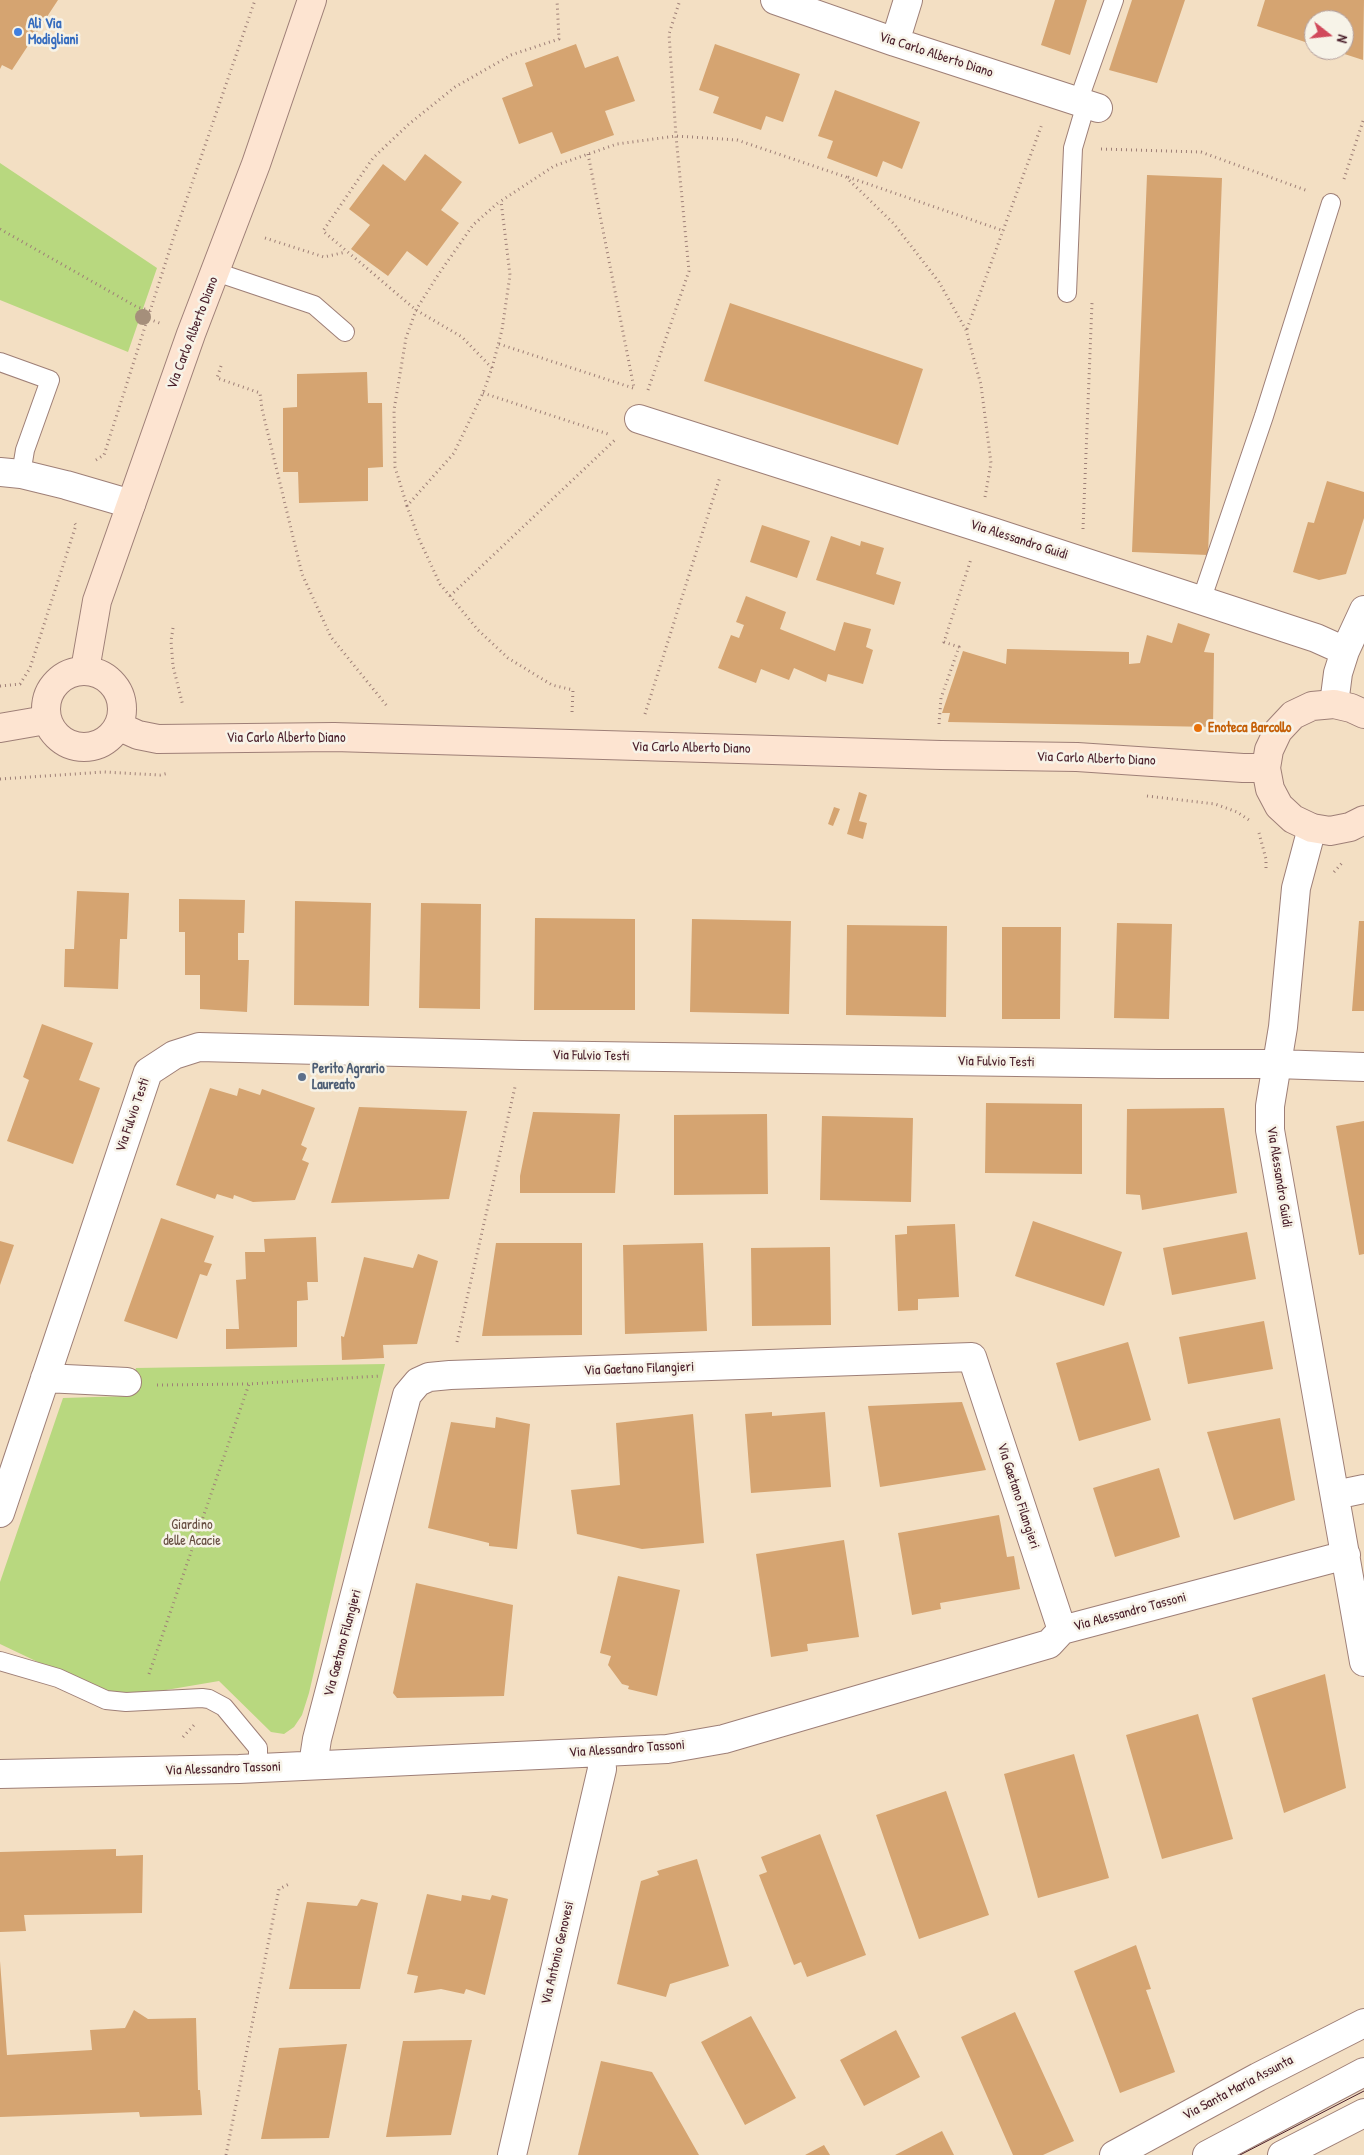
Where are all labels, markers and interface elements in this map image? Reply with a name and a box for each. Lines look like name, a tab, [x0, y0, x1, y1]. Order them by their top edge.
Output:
north arrow	[1304, 10, 1354, 60]
place label: Alì Via Modigliani	[28, 16, 79, 48]
marker: Alì Via Modigliani	[12, 26, 24, 38]
street label: Via Carlo Alberto Diano	[877, 29, 995, 81]
text: N	[1333, 33, 1353, 45]
street label: Via Carlo Alberto Diano	[164, 274, 222, 392]
street label: Via Alessandro Guidi	[968, 516, 1070, 564]
place label: Enoteca Barcollo	[1208, 720, 1291, 736]
marker: Enoteca Barcollo	[1192, 722, 1204, 734]
street label: Via Carlo Alberto Diano	[226, 730, 346, 746]
street label: Via Carlo Alberto Diano	[631, 739, 751, 757]
street label: Via Carlo Alberto Diano	[1036, 749, 1156, 769]
street label: Via Fulvio Testi	[552, 1047, 630, 1065]
street label: Via Fulvio Testi	[957, 1053, 1035, 1071]
place label: Perito Agrario Laureato	[312, 1061, 385, 1094]
marker: Perito Agrario Laureato	[296, 1071, 308, 1083]
street label: Via Fulvio Testi	[112, 1076, 154, 1154]
street label: Via Alessandro Guidi	[1263, 1125, 1295, 1229]
street label: Via Gaetano Filangieri	[584, 1359, 694, 1379]
street label: Via Gaetano Filangieri	[993, 1441, 1043, 1551]
park label: Giardino delle Acacie	[163, 1517, 221, 1550]
street label: Via Gaetano Filangieri	[321, 1588, 365, 1698]
street label: Via Alessandro Tassoni	[1072, 1589, 1188, 1635]
street label: Via Alessandro Tassoni	[569, 1737, 685, 1761]
street label: Via Alessandro Tassoni	[165, 1759, 281, 1779]
street label: Via Antonio Genovesi	[538, 1900, 578, 2006]
street label: Via Santa Maria Assunta	[1180, 2052, 1296, 2124]

